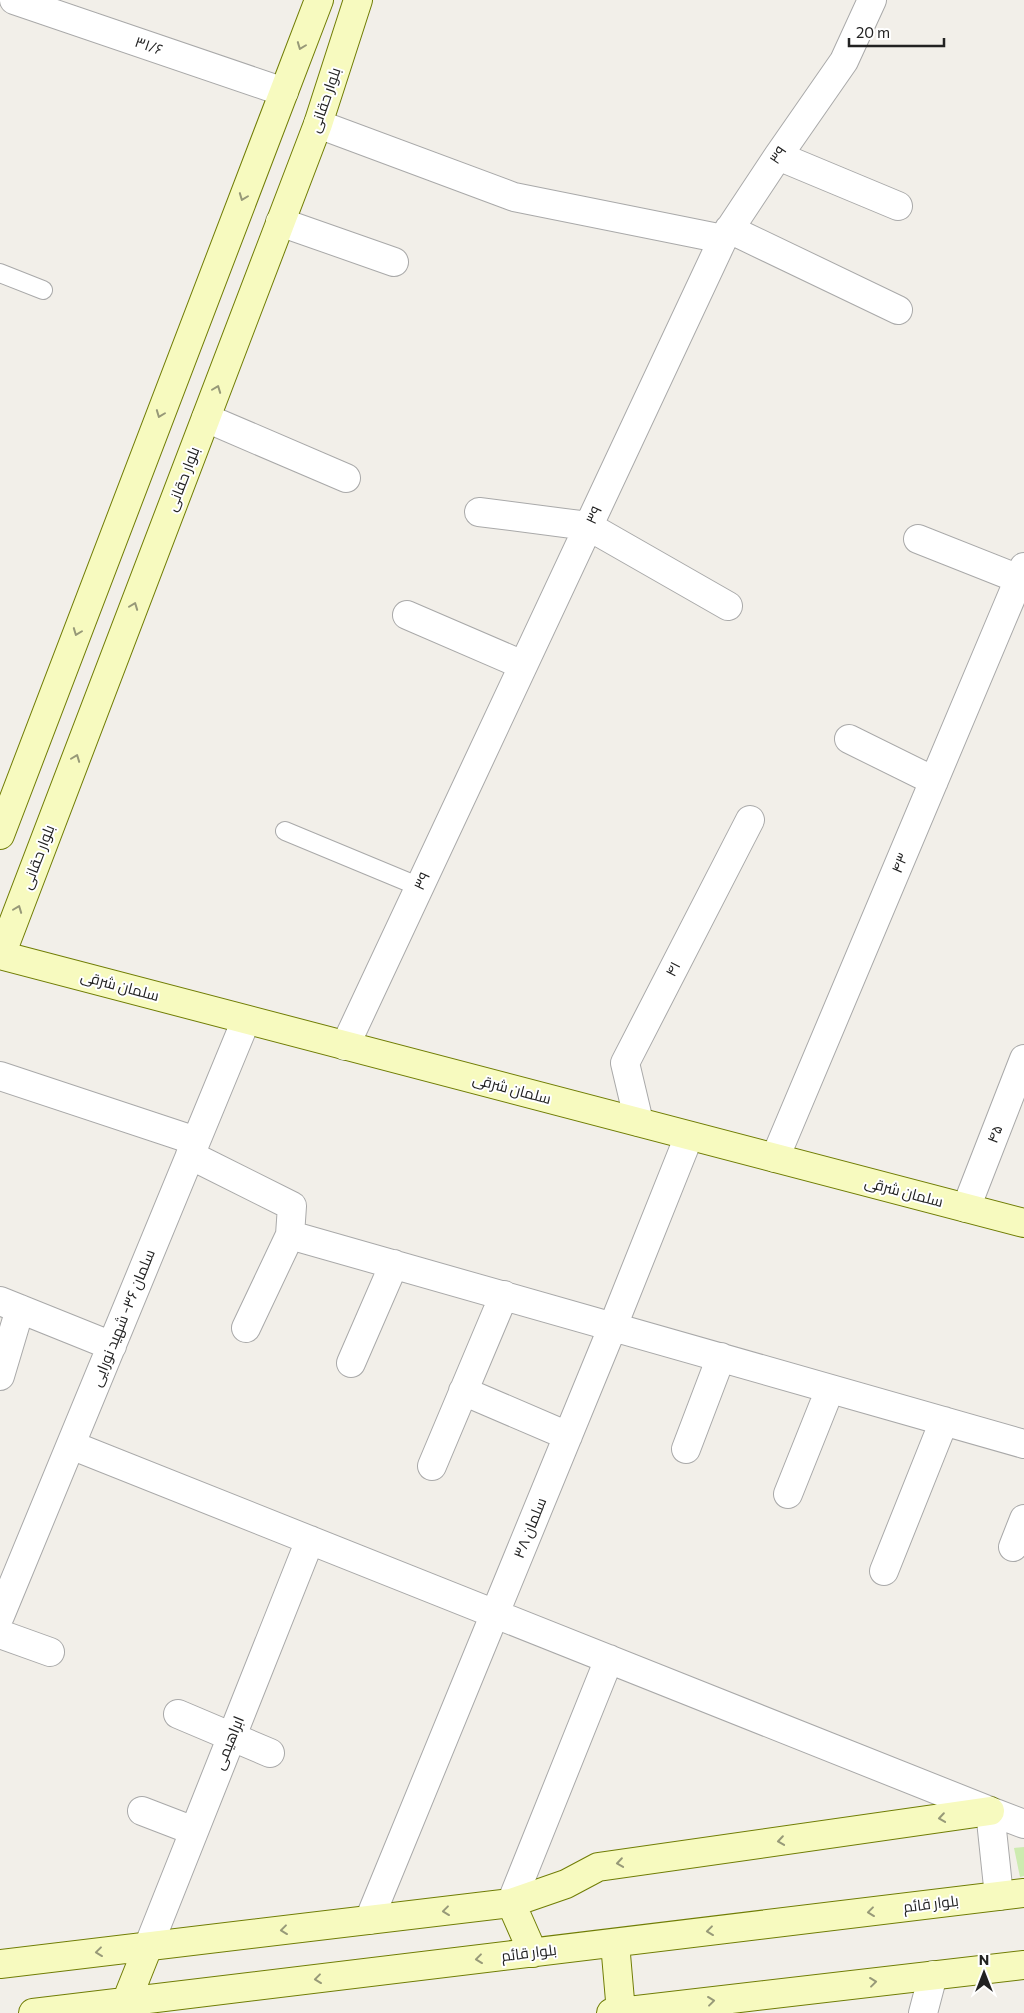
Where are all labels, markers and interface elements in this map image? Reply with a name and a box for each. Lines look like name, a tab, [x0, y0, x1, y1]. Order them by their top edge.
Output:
scale bar	[849, 15, 944, 47]
text: 20 m	[856, 23, 890, 41]
street label: ۳۱/۶	[133, 32, 166, 58]
one-way arrow	[297, 41, 307, 49]
street label: بلوار حقانی	[305, 65, 345, 135]
street label: ۳۹	[765, 142, 790, 167]
one-way arrow	[239, 192, 249, 201]
one-way arrow	[211, 385, 221, 393]
one-way arrow	[156, 410, 166, 418]
street label: بلوار حقانی	[162, 444, 204, 514]
street label: ۳۹	[581, 503, 605, 527]
one-way arrow	[128, 602, 139, 611]
one-way arrow	[73, 627, 84, 636]
one-way arrow	[70, 754, 80, 762]
street label: بلوار حقانی	[17, 822, 59, 892]
street label: ۴۳	[887, 850, 911, 875]
street label: ۳۹	[409, 869, 433, 893]
one-way arrow	[12, 906, 22, 914]
street label: ۴۱	[661, 958, 683, 979]
street label: سلمان شرقی	[79, 966, 161, 1006]
street label: سلمان شرقی	[471, 1069, 553, 1109]
street label: ۴۵	[982, 1122, 1006, 1145]
street label: سلمان شرقی	[863, 1172, 945, 1212]
street label: سلمان ۳۶- شهید نورایی	[86, 1246, 160, 1390]
street label: سلمان ۳۸	[509, 1495, 551, 1561]
street label: ابراهیمی	[209, 1713, 249, 1773]
one-way arrow	[938, 1812, 946, 1823]
one-way arrow	[777, 1835, 786, 1845]
one-way arrow	[616, 1858, 625, 1868]
street label: بلوار قائم	[902, 1891, 960, 1917]
one-way arrow	[441, 1905, 449, 1916]
one-way arrow	[867, 1906, 875, 1917]
one-way arrow	[280, 1925, 289, 1935]
one-way arrow	[706, 1925, 714, 1936]
street label: بلوار قائم	[500, 1940, 558, 1966]
one-way arrow	[95, 1946, 103, 1957]
north arrow	[959, 1948, 1009, 1998]
text: N	[979, 1951, 989, 1968]
one-way arrow	[475, 1953, 483, 1964]
one-way arrow	[314, 1973, 322, 1984]
one-way arrow	[869, 1977, 877, 1988]
one-way arrow	[708, 1996, 716, 2007]

